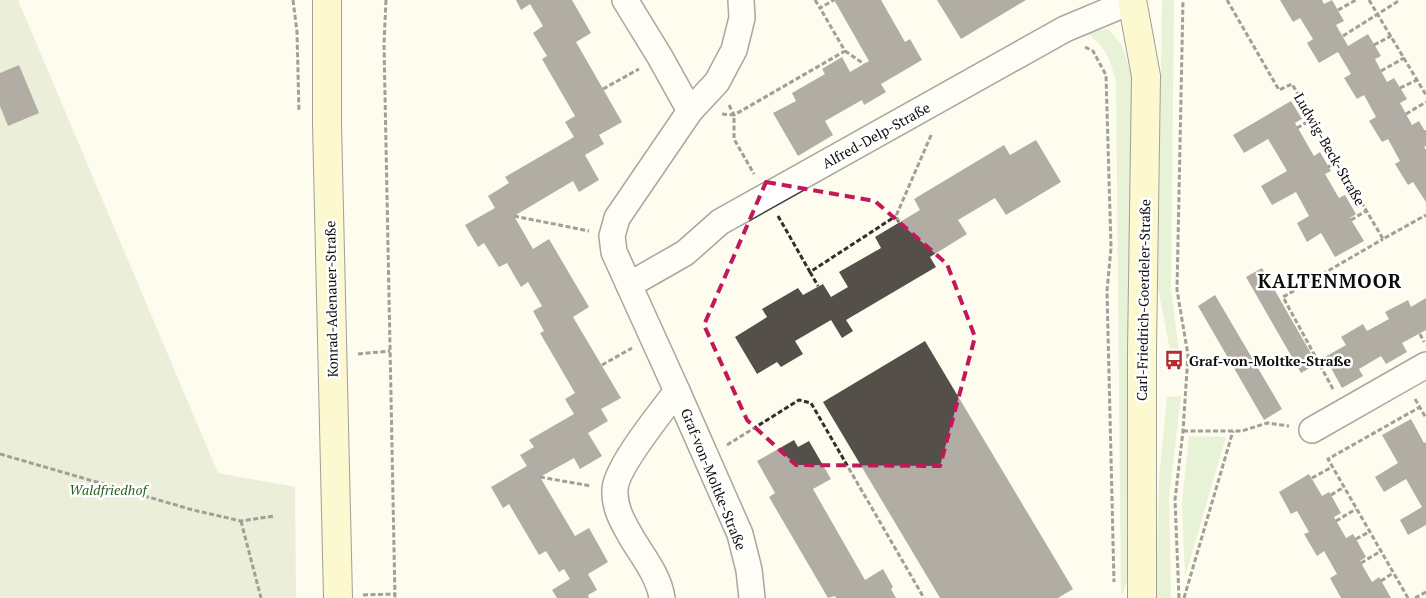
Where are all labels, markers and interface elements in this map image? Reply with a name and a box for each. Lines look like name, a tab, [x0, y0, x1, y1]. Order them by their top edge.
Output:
street label: Ludwig-Beck-Straße	[1290, 89, 1370, 209]
street label: Alfred-Delp-Straße	[819, 97, 933, 173]
street label: Carl-Friedrich-Goerdeler-Straße	[1132, 199, 1154, 401]
street label: Konrad-Adenauer-Straße	[320, 220, 342, 378]
district label: KALTENMOOR	[1258, 268, 1402, 293]
bus stop icon: Graf-von-Moltke-Straße	[1163, 349, 1185, 371]
place label: Graf-von-Moltke-Straße	[1189, 351, 1351, 370]
street label: Graf-von-Moltke-Straße	[677, 405, 751, 553]
park label: Waldfriedhof	[69, 480, 150, 499]

